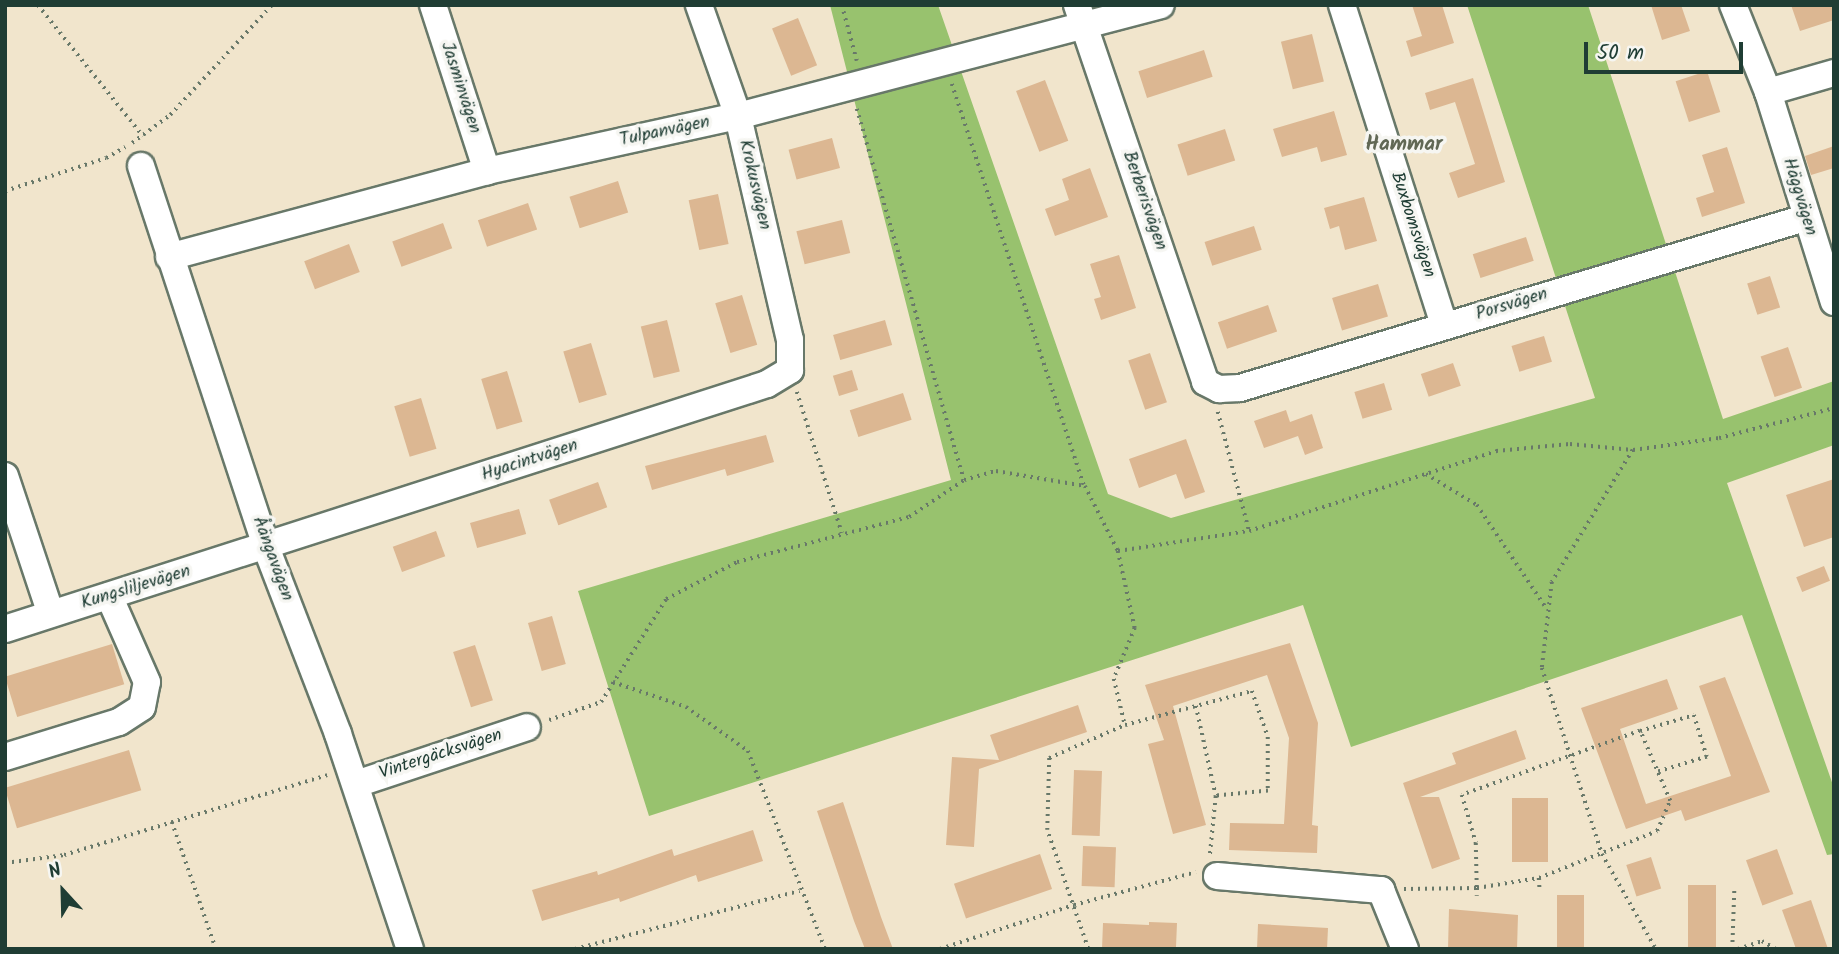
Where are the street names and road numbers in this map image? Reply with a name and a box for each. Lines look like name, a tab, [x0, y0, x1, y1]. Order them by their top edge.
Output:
street label: Jasminvägen	[435, 39, 485, 137]
street label: Tulpanvägen	[618, 112, 712, 152]
street label: Krokusvägen	[733, 138, 775, 232]
street label: Berberisvägen	[1117, 149, 1171, 253]
street label: Häggvägen	[1777, 156, 1821, 238]
street label: Buxbomsvägen	[1385, 169, 1439, 281]
street label: Porsvägen	[1474, 284, 1550, 326]
street label: Hyacintvägen	[479, 435, 581, 487]
street label: Åängavägen	[247, 514, 297, 604]
street label: Kungsliljevägen	[79, 561, 193, 615]
street label: Vintergäcksvägen	[377, 725, 505, 785]

